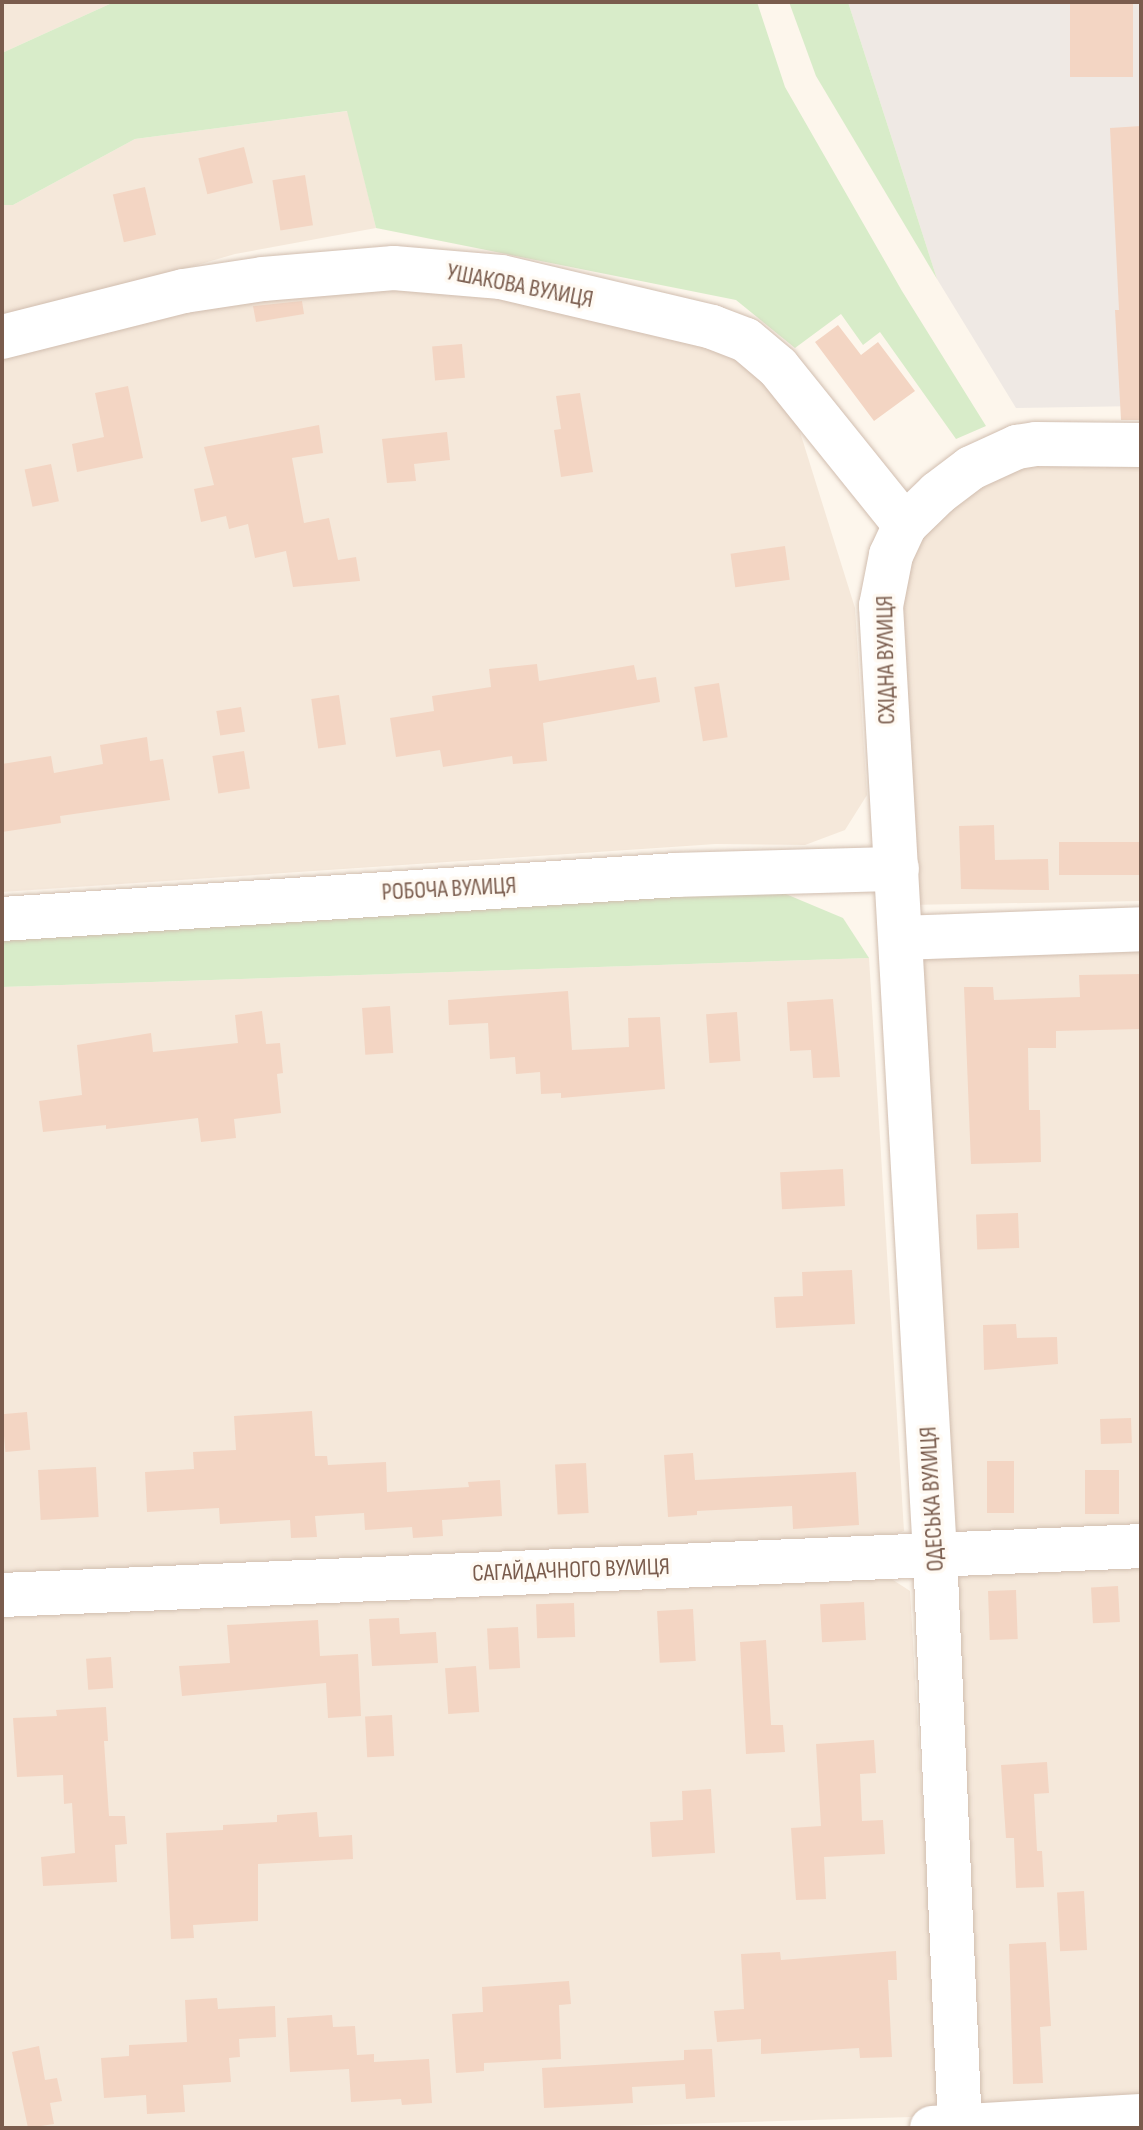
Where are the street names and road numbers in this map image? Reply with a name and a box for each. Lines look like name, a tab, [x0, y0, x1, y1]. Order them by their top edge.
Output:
street label: УШАКОВА ВУЛИЦЯ	[444, 258, 596, 314]
street label: СХІДНА ВУЛИЦЯ	[870, 595, 902, 725]
street label: РОБОЧА ВУЛИЦЯ	[381, 871, 517, 907]
street label: ОДЕСЬКА ВУЛИЦЯ	[914, 1426, 950, 1572]
street label: САГАЙДАЧНОГО ВУЛИЦЯ	[472, 1552, 670, 1588]

